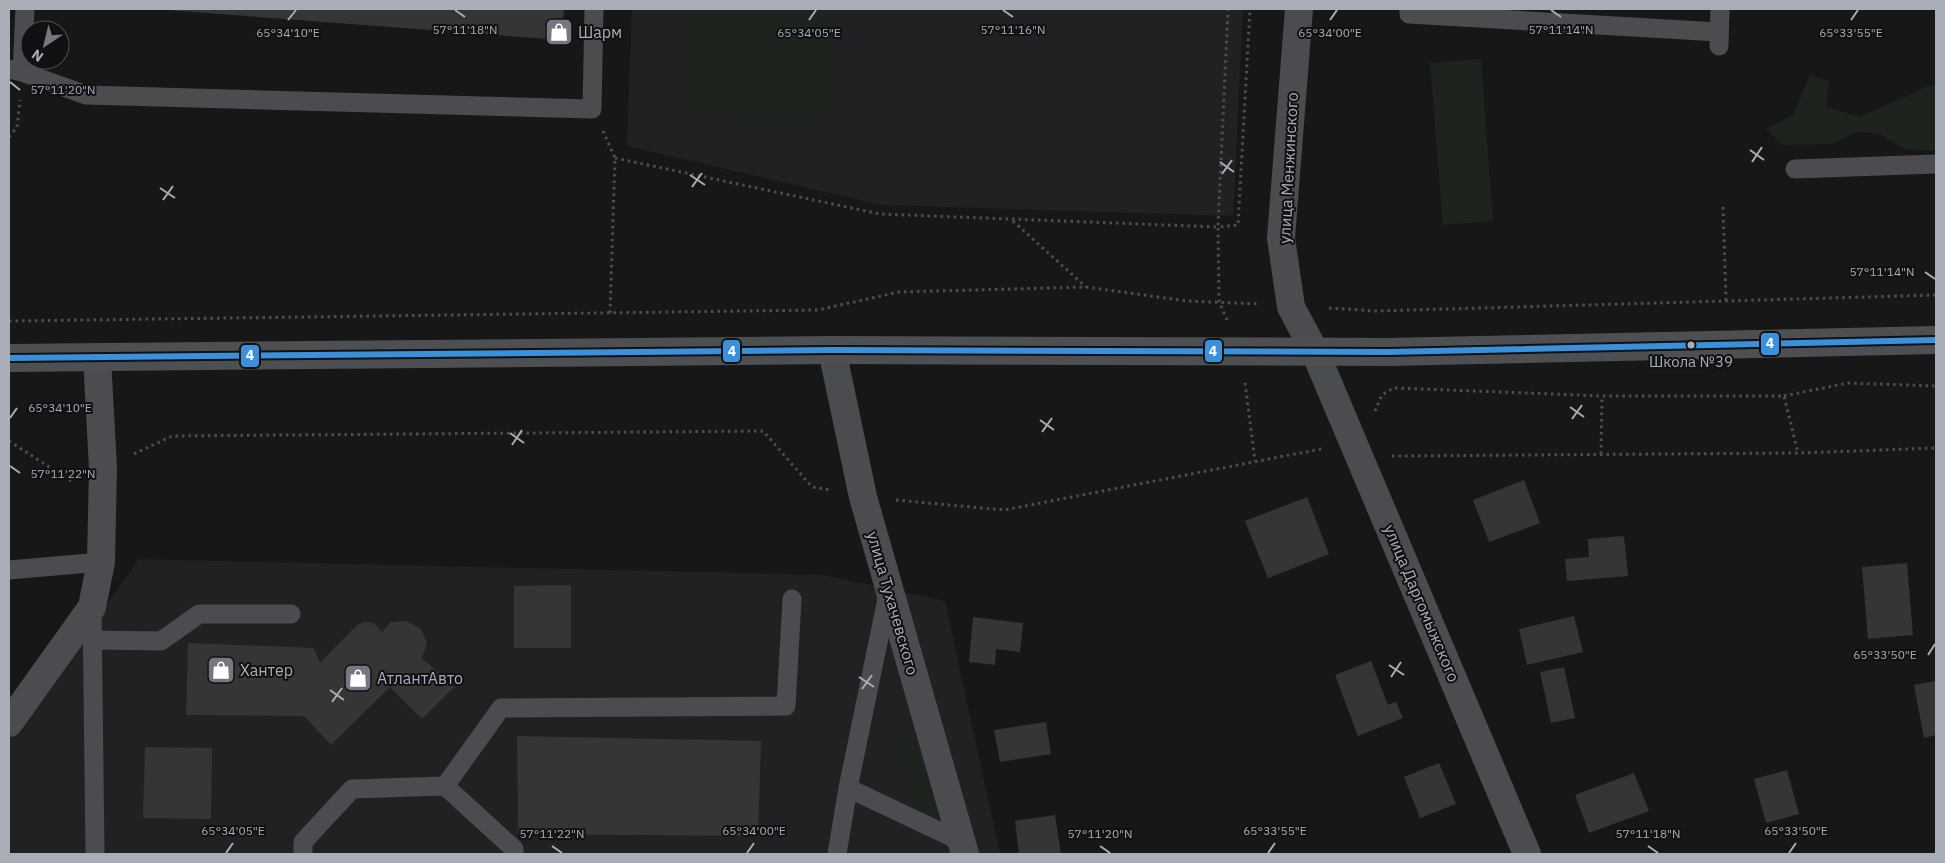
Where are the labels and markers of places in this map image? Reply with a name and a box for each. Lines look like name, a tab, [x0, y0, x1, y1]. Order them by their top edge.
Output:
shop icon: Шарм	[544, 17, 574, 47]
place label: Шарм	[578, 22, 622, 42]
marker: Школа №39	[1686, 340, 1696, 350]
place label: Школа №39	[1649, 352, 1733, 371]
shop icon: Хантер	[206, 655, 236, 685]
place label: Хантер	[240, 660, 293, 680]
shop icon: АтлантАвто	[343, 663, 373, 693]
place label: АтлантАвто	[377, 668, 463, 688]

